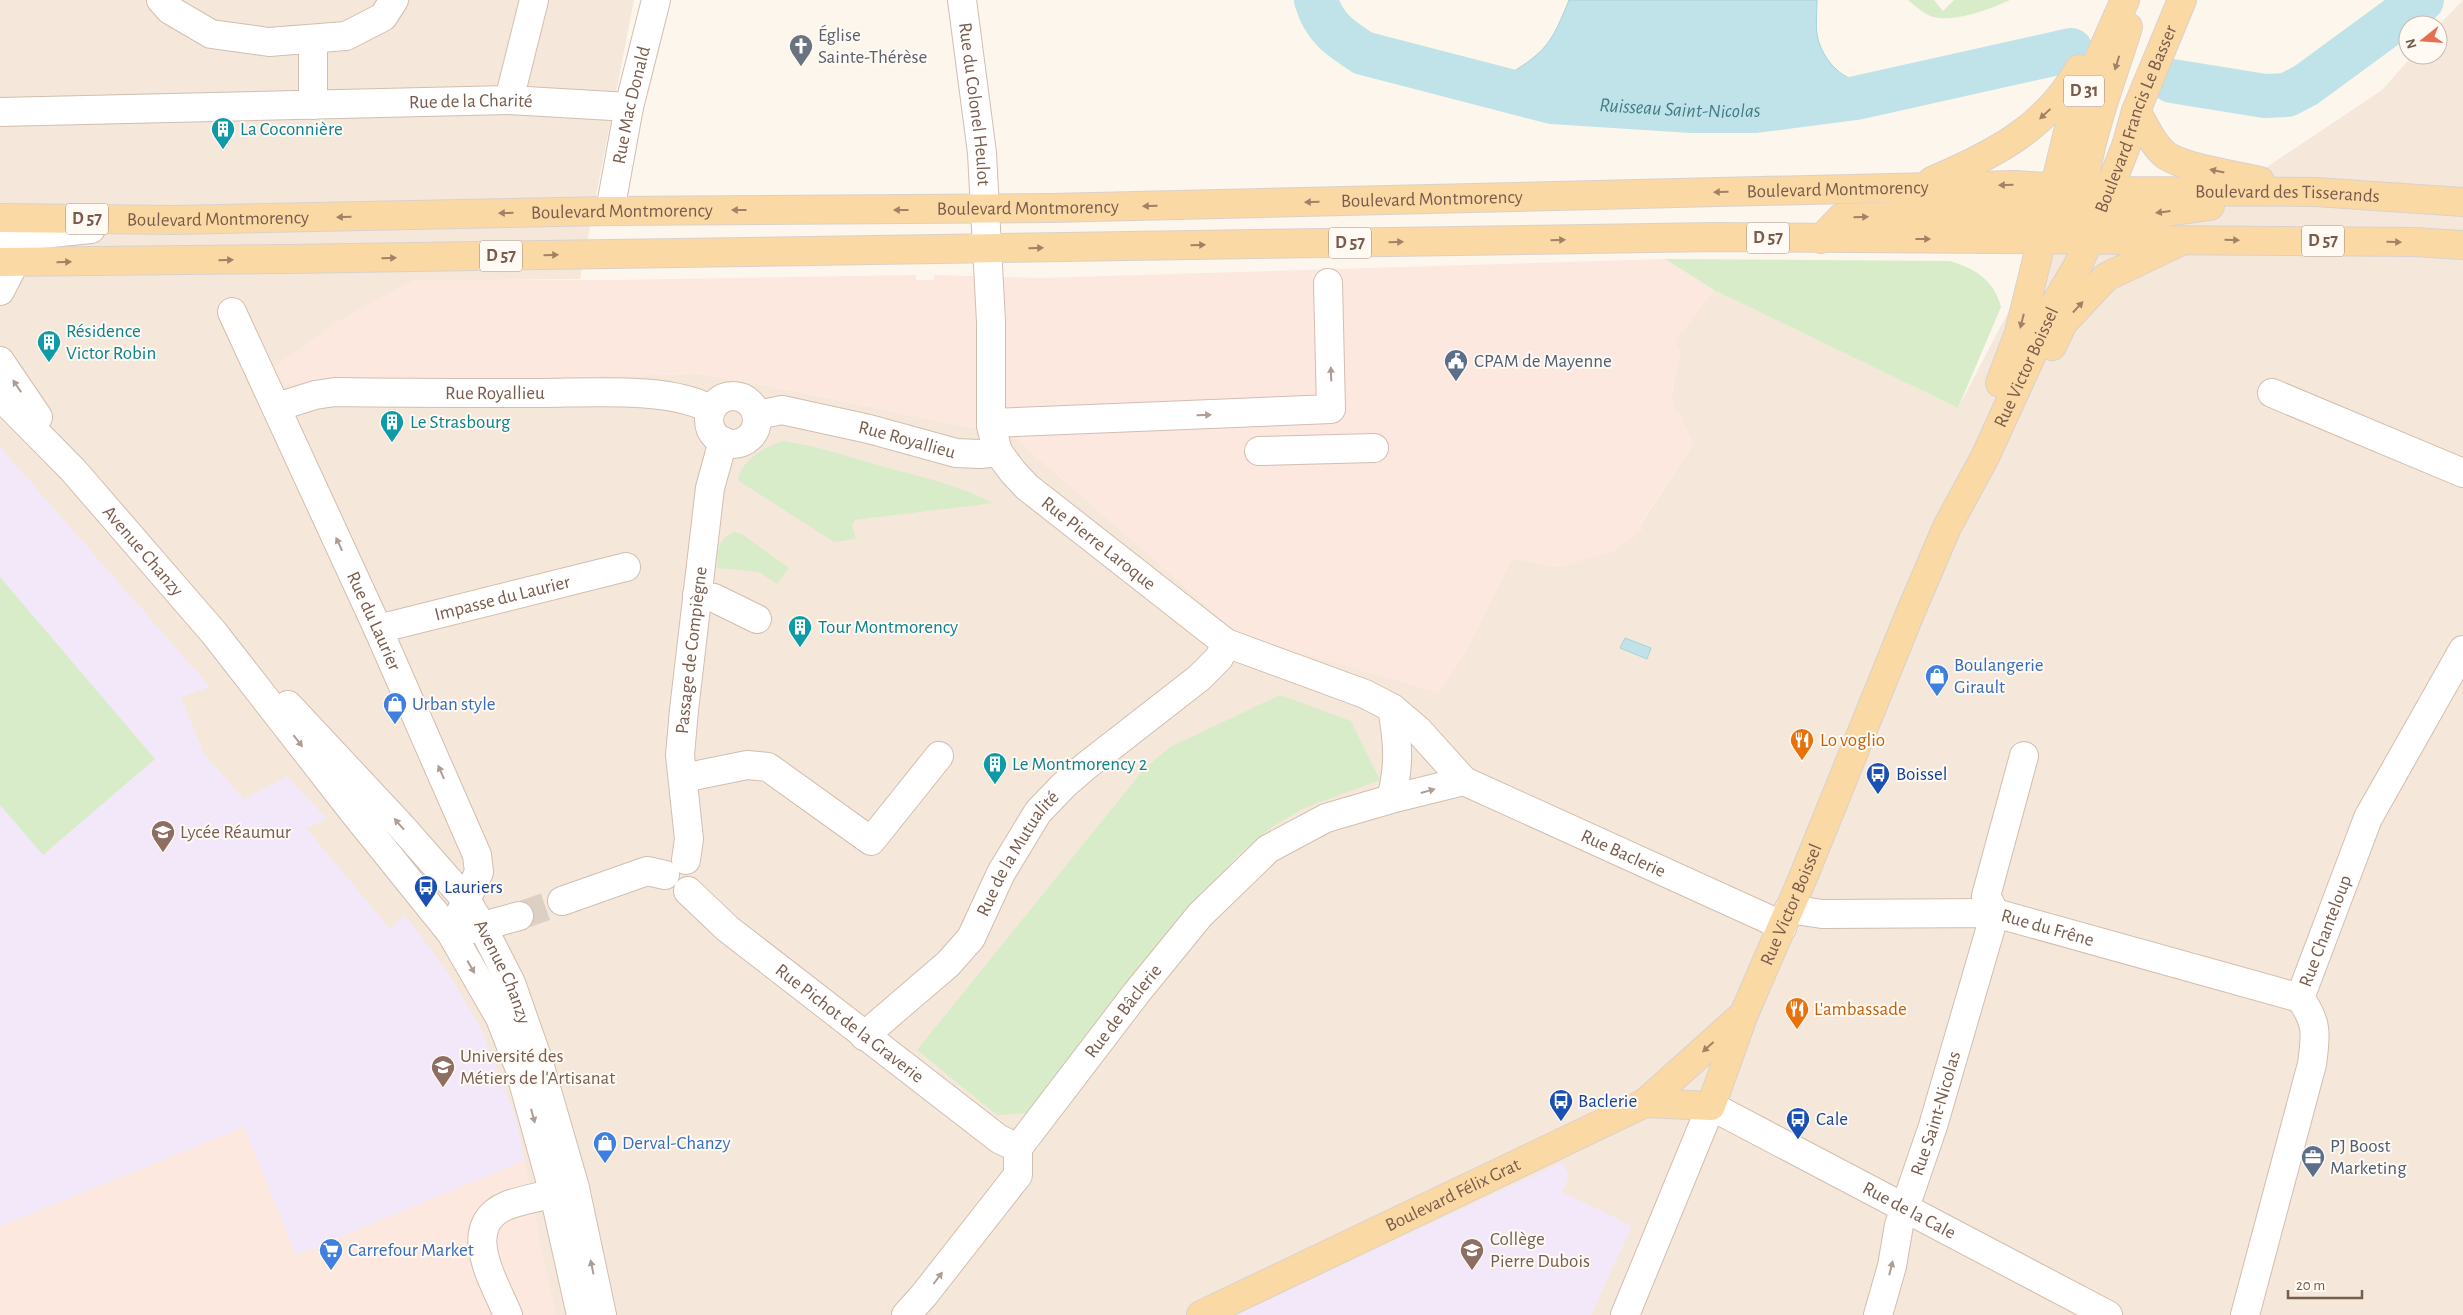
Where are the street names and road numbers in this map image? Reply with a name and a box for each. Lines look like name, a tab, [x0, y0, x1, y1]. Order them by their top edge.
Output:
street label: Rue du Colonel Heulot	[956, 21, 993, 187]
street label: Boulevard Francis Le Basser	[2091, 22, 2180, 215]
street label: Rue Mac Donald	[609, 44, 654, 166]
road number: D 31	[2064, 76, 2104, 106]
street label: Rue de la Charité	[409, 90, 533, 112]
street label: Boulevard Montmorency	[1746, 178, 1929, 201]
street label: Boulevard des Tisserands	[2195, 182, 2380, 206]
street label: Boulevard Montmorency	[1341, 187, 1523, 211]
street label: Boulevard Montmorency	[937, 197, 1119, 218]
street label: Boulevard Montmorency	[531, 201, 713, 222]
road number: D 57	[66, 203, 108, 234]
street label: Boulevard Montmorency	[127, 208, 309, 230]
road number: D 57	[1747, 222, 1789, 254]
road number: D 57	[2302, 226, 2344, 256]
road number: D 57	[1329, 228, 1371, 258]
road number: D 57	[480, 240, 522, 272]
street label: Rue Victor Boissel	[1990, 304, 2062, 430]
street label: Rue Royallieu	[445, 383, 545, 403]
street label: Rue Royallieu	[857, 417, 958, 462]
street label: Rue Pierre Laroque	[1038, 493, 1159, 594]
street label: Avenue Chanzy	[99, 502, 187, 600]
street label: Passage de Compiègne	[672, 565, 710, 735]
street label: Rue du Laurier	[343, 569, 404, 673]
street label: Impasse du Laurier	[432, 572, 572, 624]
street label: Rue de la Mutualité	[973, 787, 1062, 919]
street label: Rue Baclerie	[1578, 826, 1669, 881]
street label: Rue Victor Boissel	[1757, 841, 1825, 968]
street label: Rue Chanteloup	[2296, 872, 2355, 990]
street label: Rue du Frêne	[1999, 906, 2096, 950]
street label: Avenue Chanzy	[471, 916, 534, 1027]
street label: Rue Pichot de la Graverie	[772, 960, 927, 1086]
street label: Rue de Bâclerie	[1081, 961, 1165, 1061]
street label: Rue Saint-Nicolas	[1907, 1049, 1964, 1178]
street label: Boulevard Félix Grat	[1382, 1155, 1523, 1235]
street label: Rue de la Cale	[1860, 1178, 1959, 1243]

